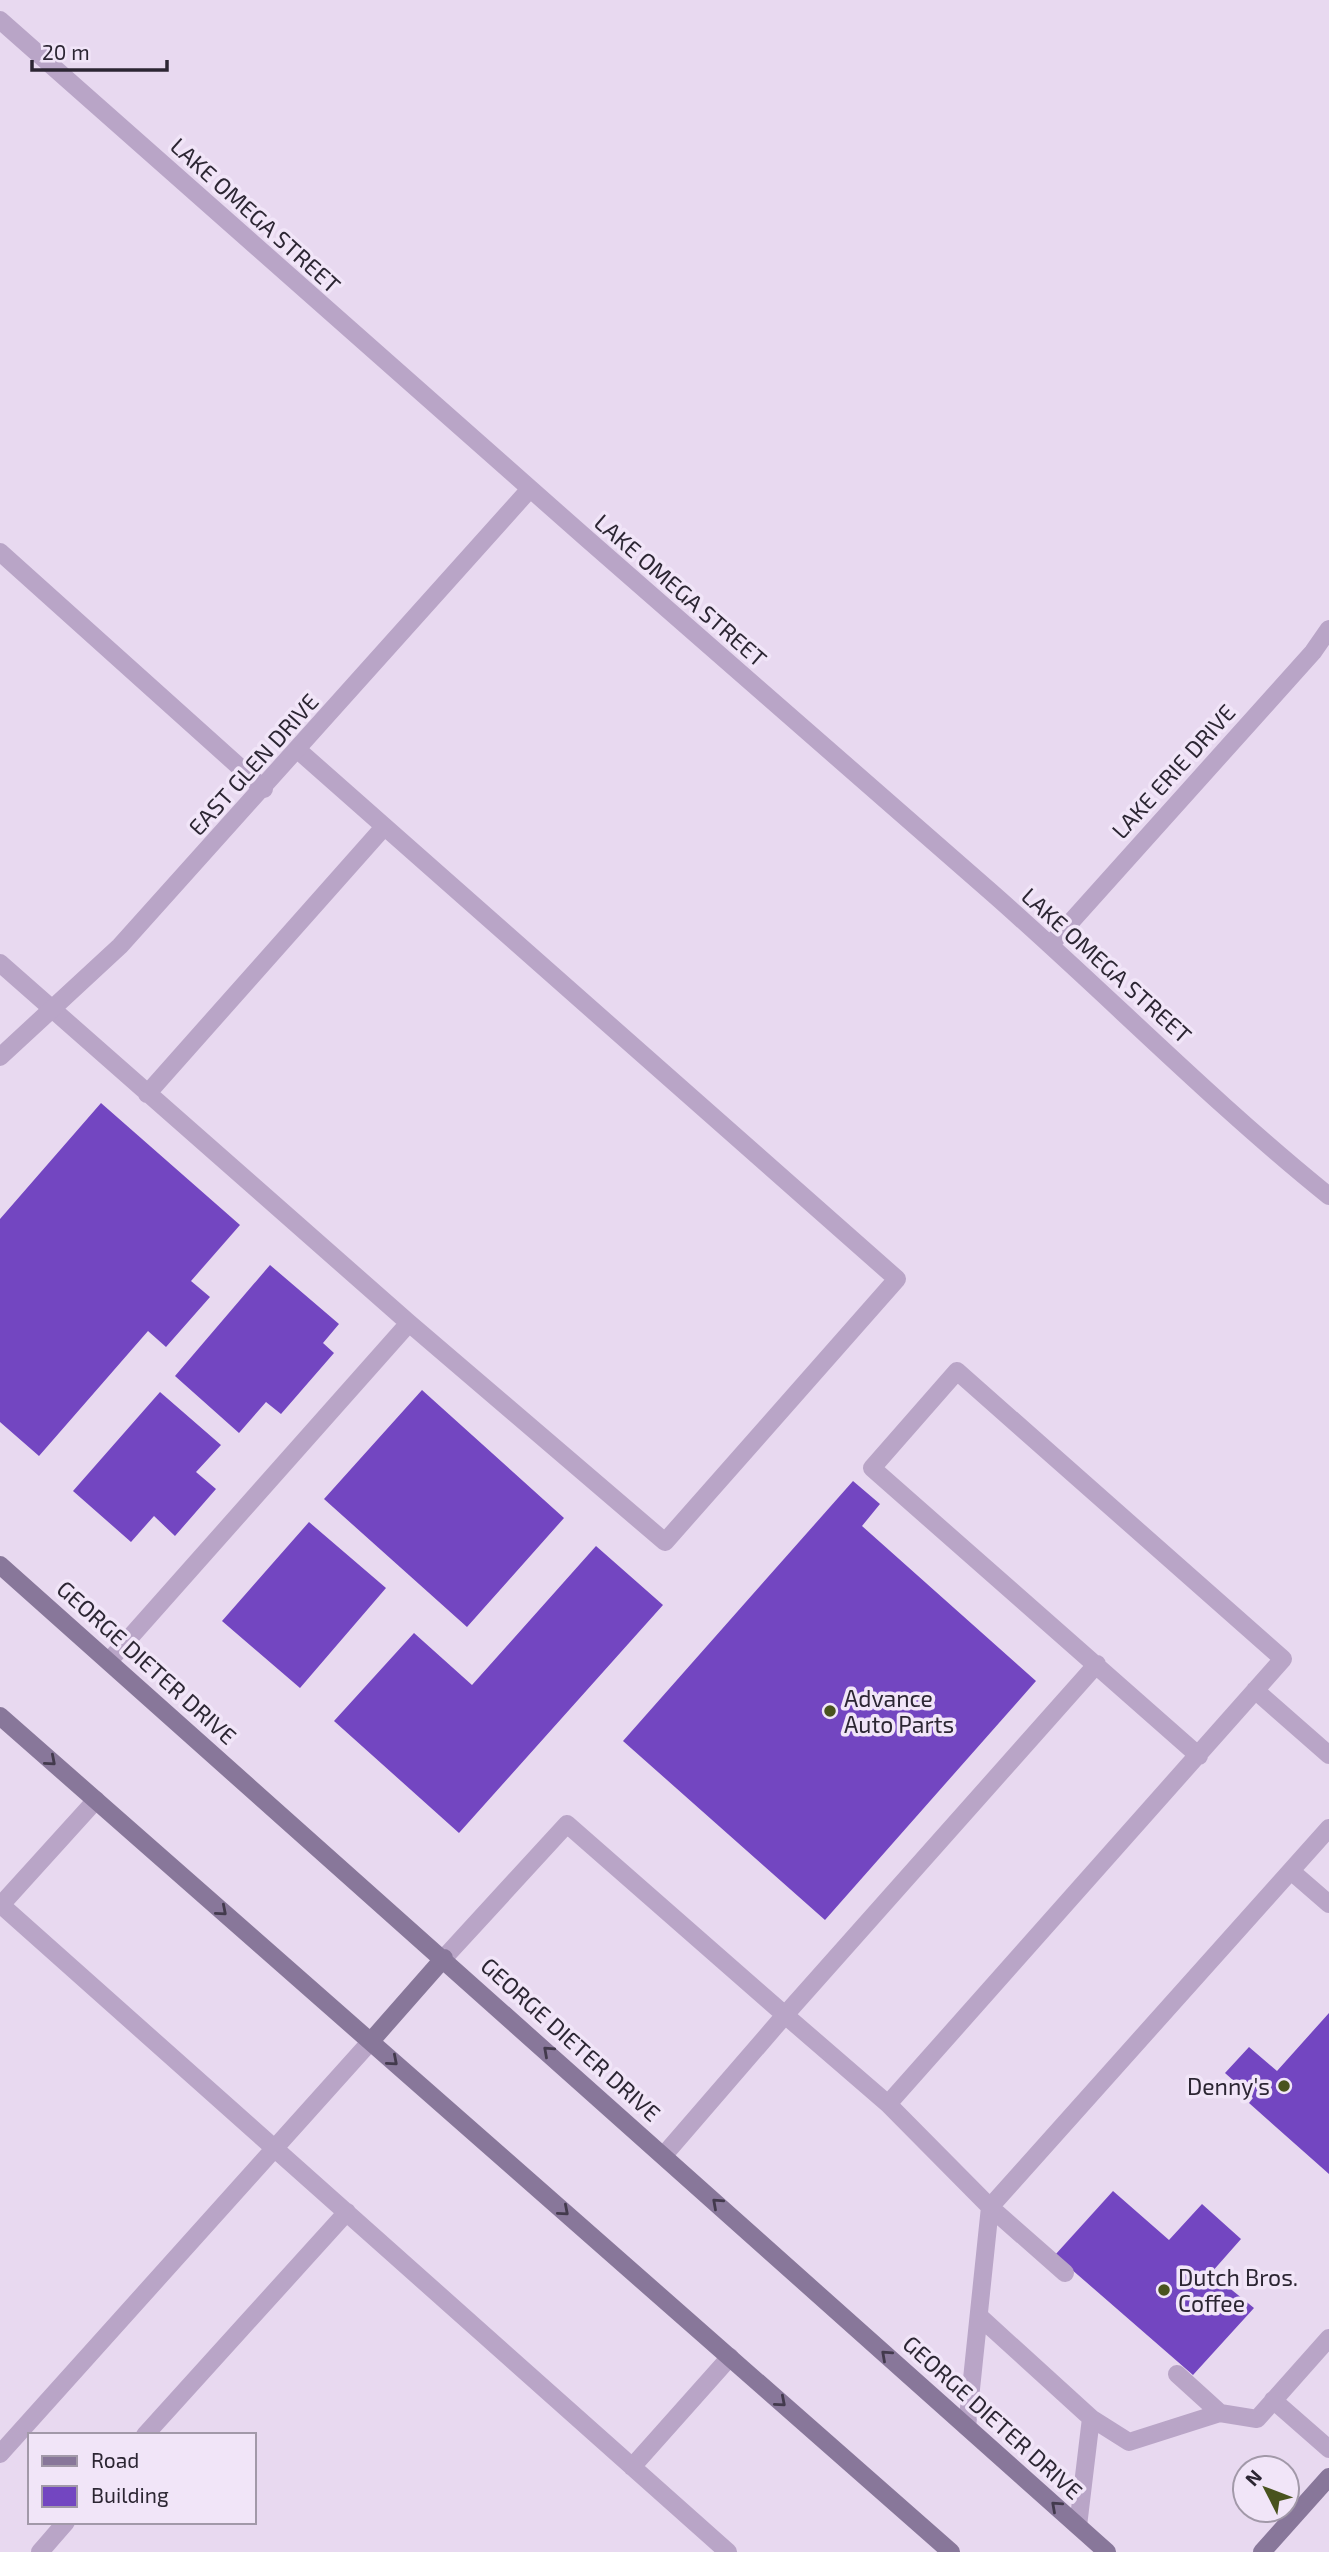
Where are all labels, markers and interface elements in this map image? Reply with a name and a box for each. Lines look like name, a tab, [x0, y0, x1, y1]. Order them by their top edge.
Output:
scale bar	[32, 28, 166, 72]
text: 20 m	[42, 39, 90, 64]
street label: LAKE OMEGA STREET	[165, 131, 347, 299]
street label: LAKE OMEGA STREET	[589, 508, 773, 672]
street label: EAST GLEN DRIVE	[182, 687, 324, 841]
street label: LAKE ERIE DRIVE	[1105, 698, 1241, 844]
street label: LAKE OMEGA STREET	[1016, 881, 1198, 1049]
street label: GEORGE DIETER DRIVE	[52, 1574, 242, 1750]
place label: Advance Auto Parts	[844, 1684, 954, 1738]
marker: Advance Auto Parts	[822, 1703, 838, 1719]
one-way arrow	[43, 1753, 56, 1765]
one-way arrow	[214, 1903, 227, 1915]
street label: GEORGE DIETER DRIVE	[476, 1951, 666, 2127]
one-way arrow	[543, 2047, 556, 2059]
one-way arrow	[385, 2052, 398, 2065]
place label: Denny's	[1187, 2072, 1270, 2100]
marker: Denny's	[1276, 2078, 1292, 2094]
one-way arrow	[712, 2199, 725, 2211]
one-way arrow	[556, 2203, 569, 2215]
place label: Dutch Bros. Coffee	[1178, 2263, 1298, 2317]
marker: Dutch Bros. Coffee	[1156, 2282, 1172, 2298]
street label: GEORGE DIETER DRIVE	[898, 2329, 1088, 2505]
one-way arrow	[881, 2351, 894, 2363]
one-way arrow	[773, 2394, 786, 2407]
legend	[28, 2433, 256, 2524]
text: Road	[91, 2447, 139, 2472]
north arrow	[1231, 2454, 1301, 2524]
text: N	[1240, 2464, 1266, 2490]
text: Building	[91, 2482, 169, 2507]
one-way arrow	[1051, 2502, 1064, 2515]

